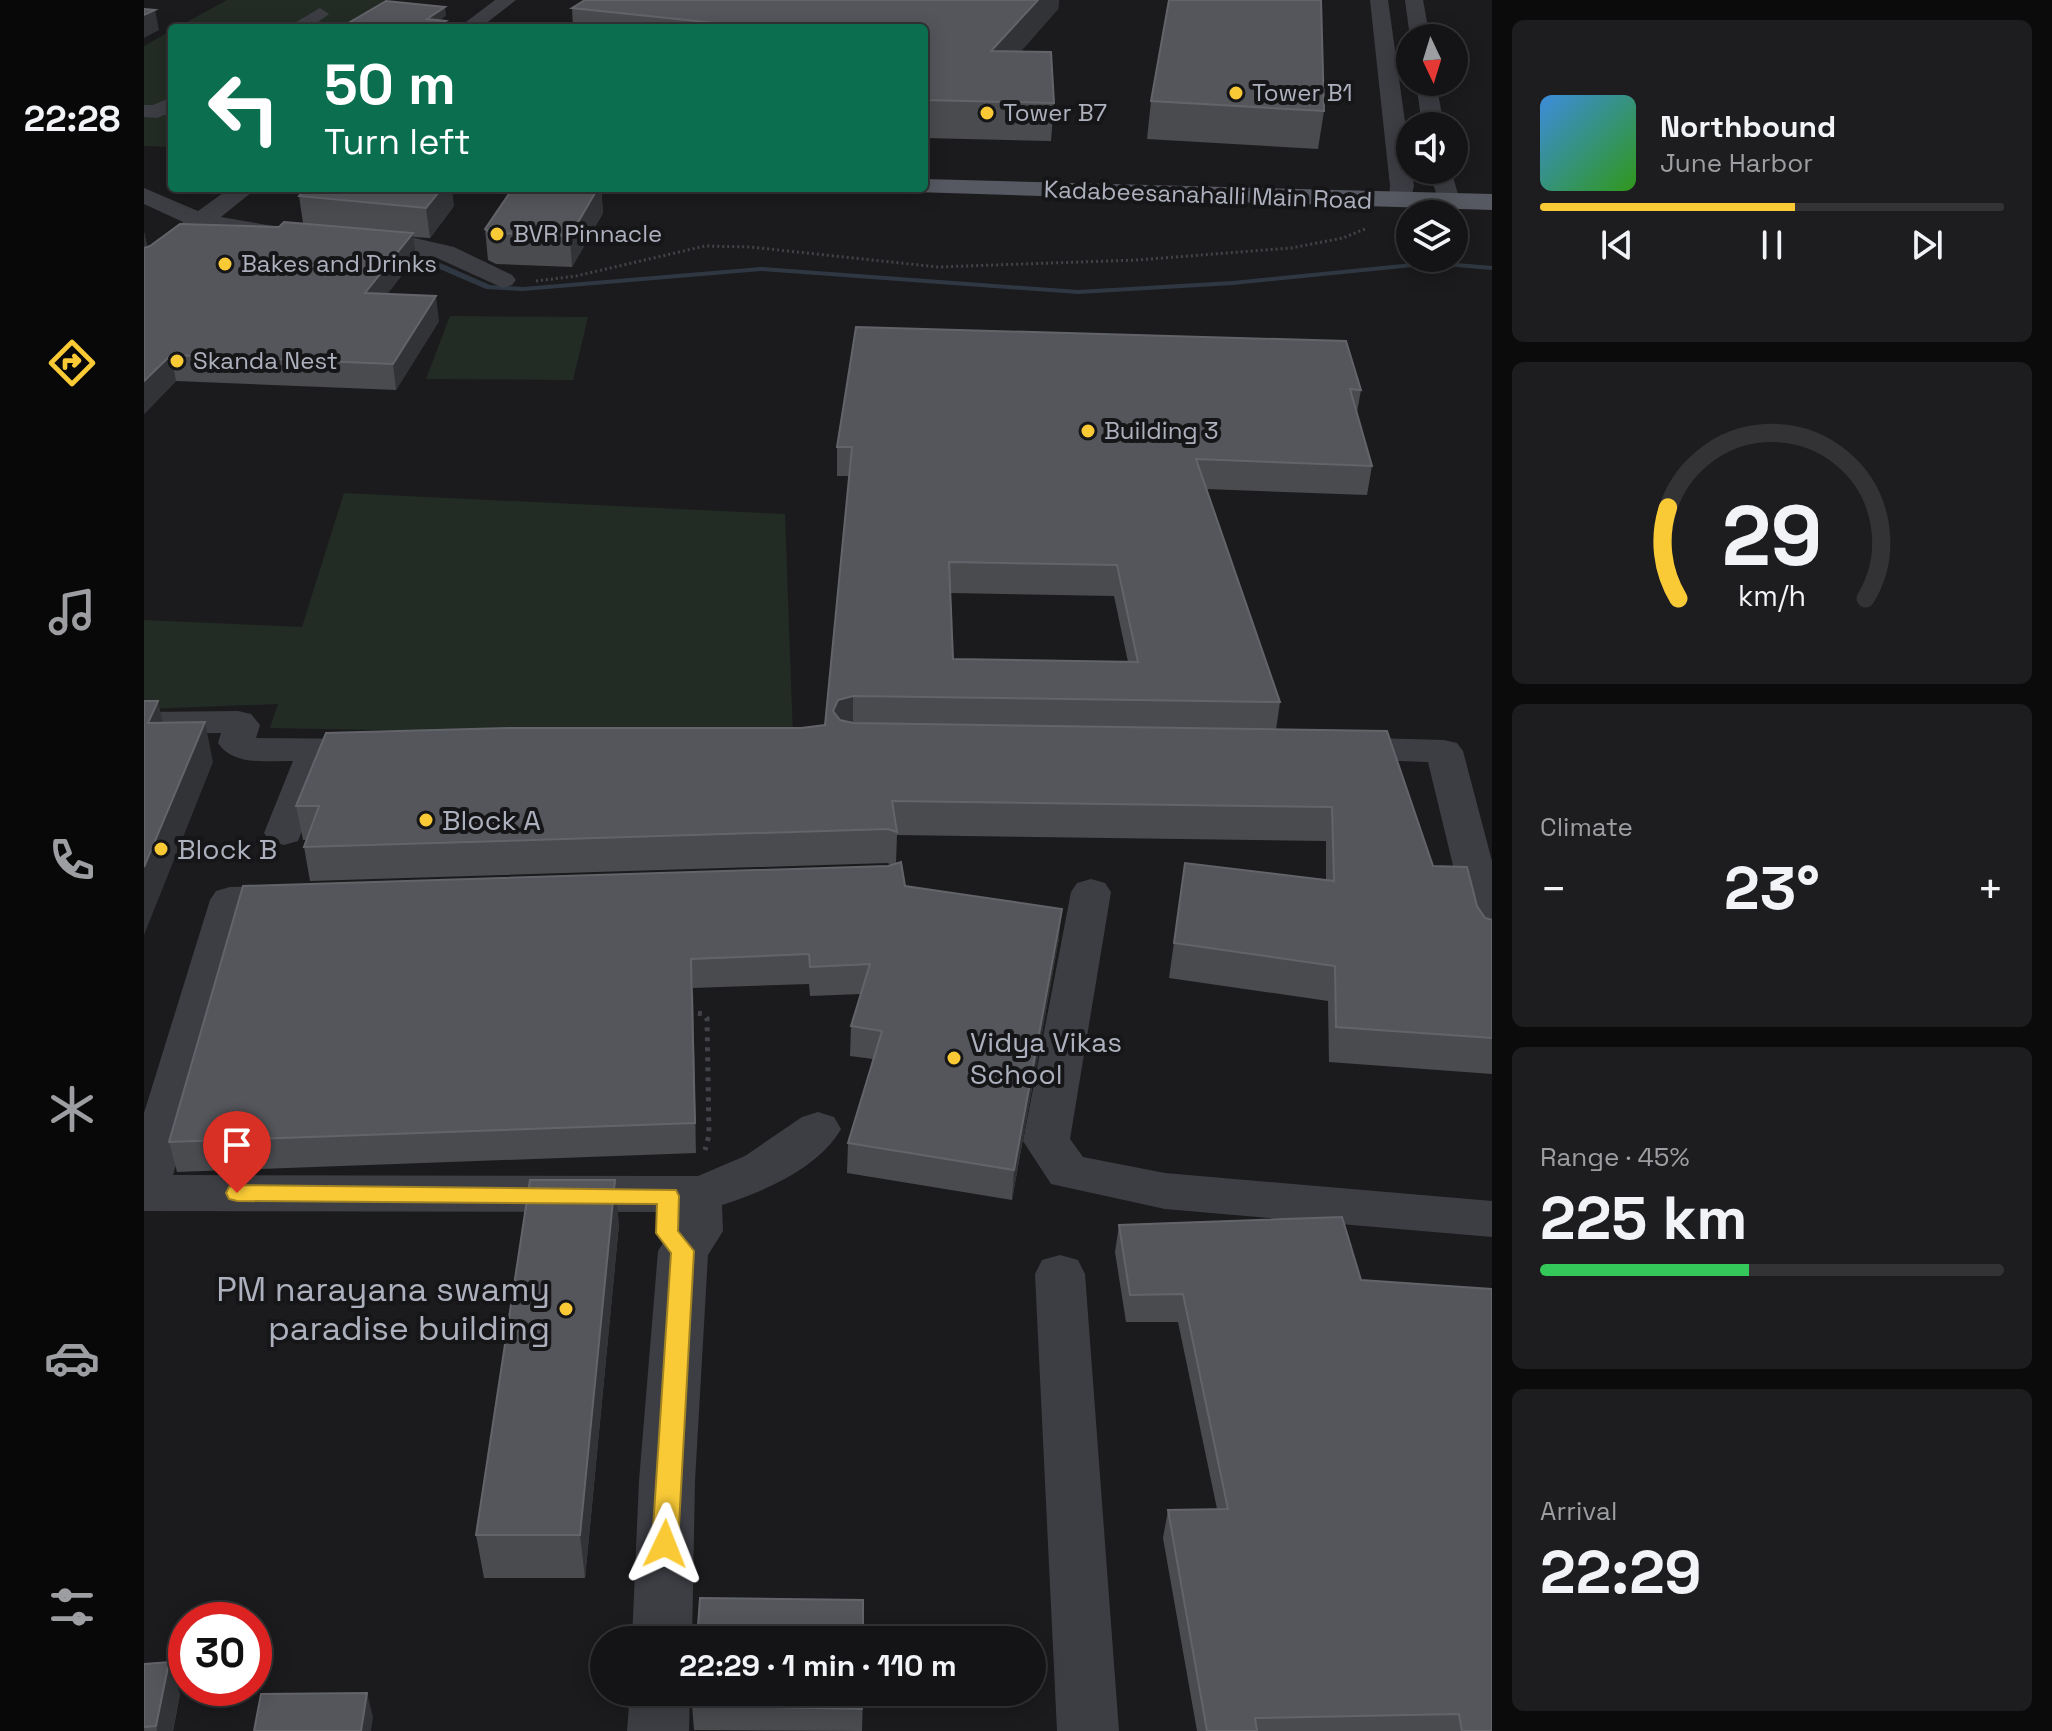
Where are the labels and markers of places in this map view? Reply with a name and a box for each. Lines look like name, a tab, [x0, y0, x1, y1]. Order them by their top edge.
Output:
place label: Tower B1	[1252, 77, 1353, 108]
marker: Tower B1	[1227, 84, 1245, 102]
place label: Tower B7	[1003, 97, 1107, 128]
marker: Tower B7	[978, 104, 996, 122]
place label: BVR Pinnacle	[513, 218, 662, 249]
marker: BVR Pinnacle	[488, 225, 506, 243]
place label: Bakes and Drinks	[241, 248, 437, 279]
marker: Bakes and Drinks	[216, 255, 234, 273]
place label: Skanda Nest	[193, 345, 338, 376]
marker: Skanda Nest	[168, 352, 186, 370]
place label: Building 3	[1104, 415, 1218, 446]
marker: Building 3	[1079, 422, 1097, 440]
place label: Block A	[442, 802, 541, 838]
marker: Block A	[417, 811, 435, 829]
place label: Block B	[177, 831, 277, 867]
marker: Block B	[152, 840, 170, 858]
place label: Vidya Vikas School	[970, 1024, 1122, 1092]
marker: Vidya Vikas School	[945, 1049, 963, 1067]
pin	[203, 1111, 271, 1193]
place label: PM narayana swamy paradise building	[216, 1268, 550, 1350]
marker: PM narayana swamy paradise building	[557, 1300, 575, 1318]

